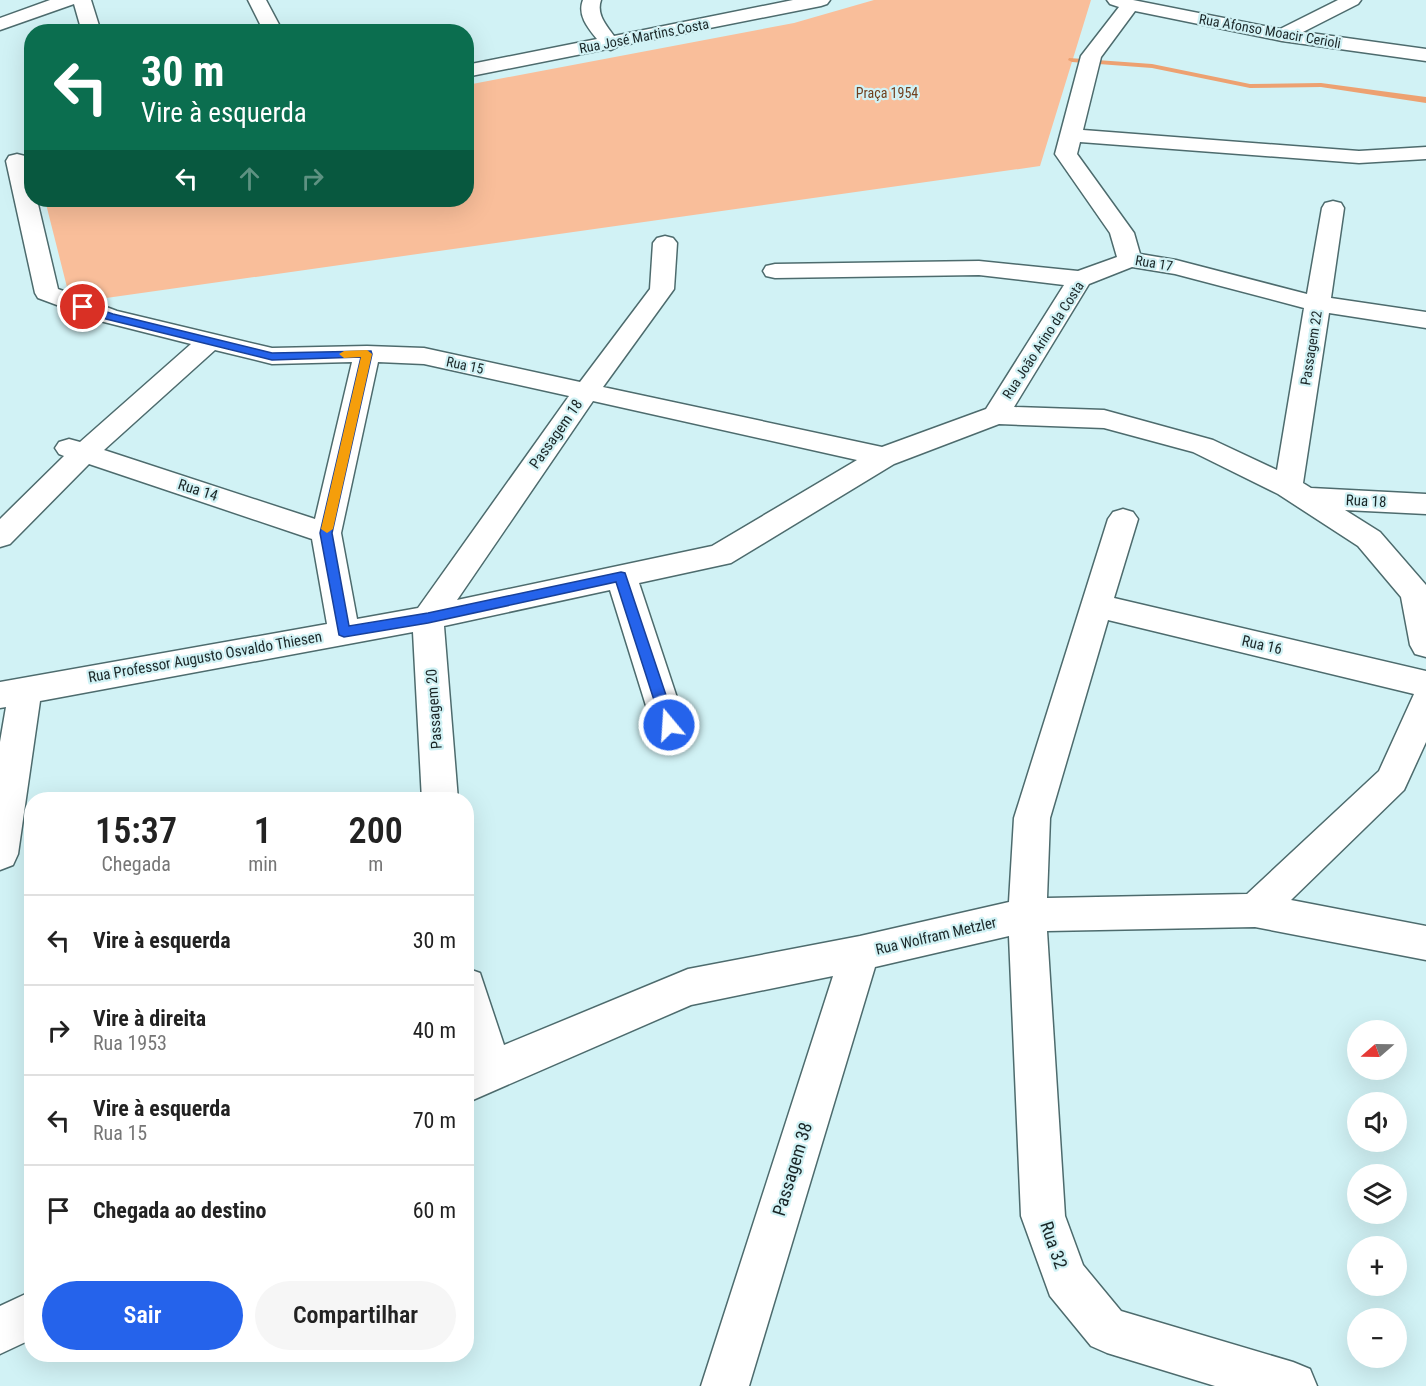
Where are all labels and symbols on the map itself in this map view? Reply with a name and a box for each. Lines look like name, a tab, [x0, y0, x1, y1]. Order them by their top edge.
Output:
street label: Rua Afonso Moacir Cerioli	[1198, 11, 1342, 51]
street label: Rua José Martins Costa	[578, 16, 710, 56]
park label: Praça 1954	[856, 85, 918, 101]
street label: Rua 17	[1134, 252, 1174, 274]
street label: Rua João Arino da Costa	[999, 278, 1087, 402]
pin	[57, 281, 108, 332]
street label: Passagem 22	[1297, 310, 1325, 386]
street label: Rua 15	[445, 353, 485, 377]
street label: Passagem 18	[526, 396, 586, 472]
street label: Rua 14	[176, 475, 220, 505]
street label: Rua 18	[1345, 491, 1387, 511]
street label: Rua Professor Augusto Osvaldo Thiesen	[87, 628, 323, 686]
street label: Rua 16	[1240, 632, 1284, 658]
street label: Passagem 20	[422, 668, 446, 750]
position arrow	[637, 693, 701, 757]
street label: Rua Wolfram Metzler	[874, 913, 999, 959]
north arrow	[1347, 1020, 1407, 1080]
street label: Passagem 38	[768, 1120, 816, 1218]
street label: Rua 32	[1036, 1219, 1072, 1272]

